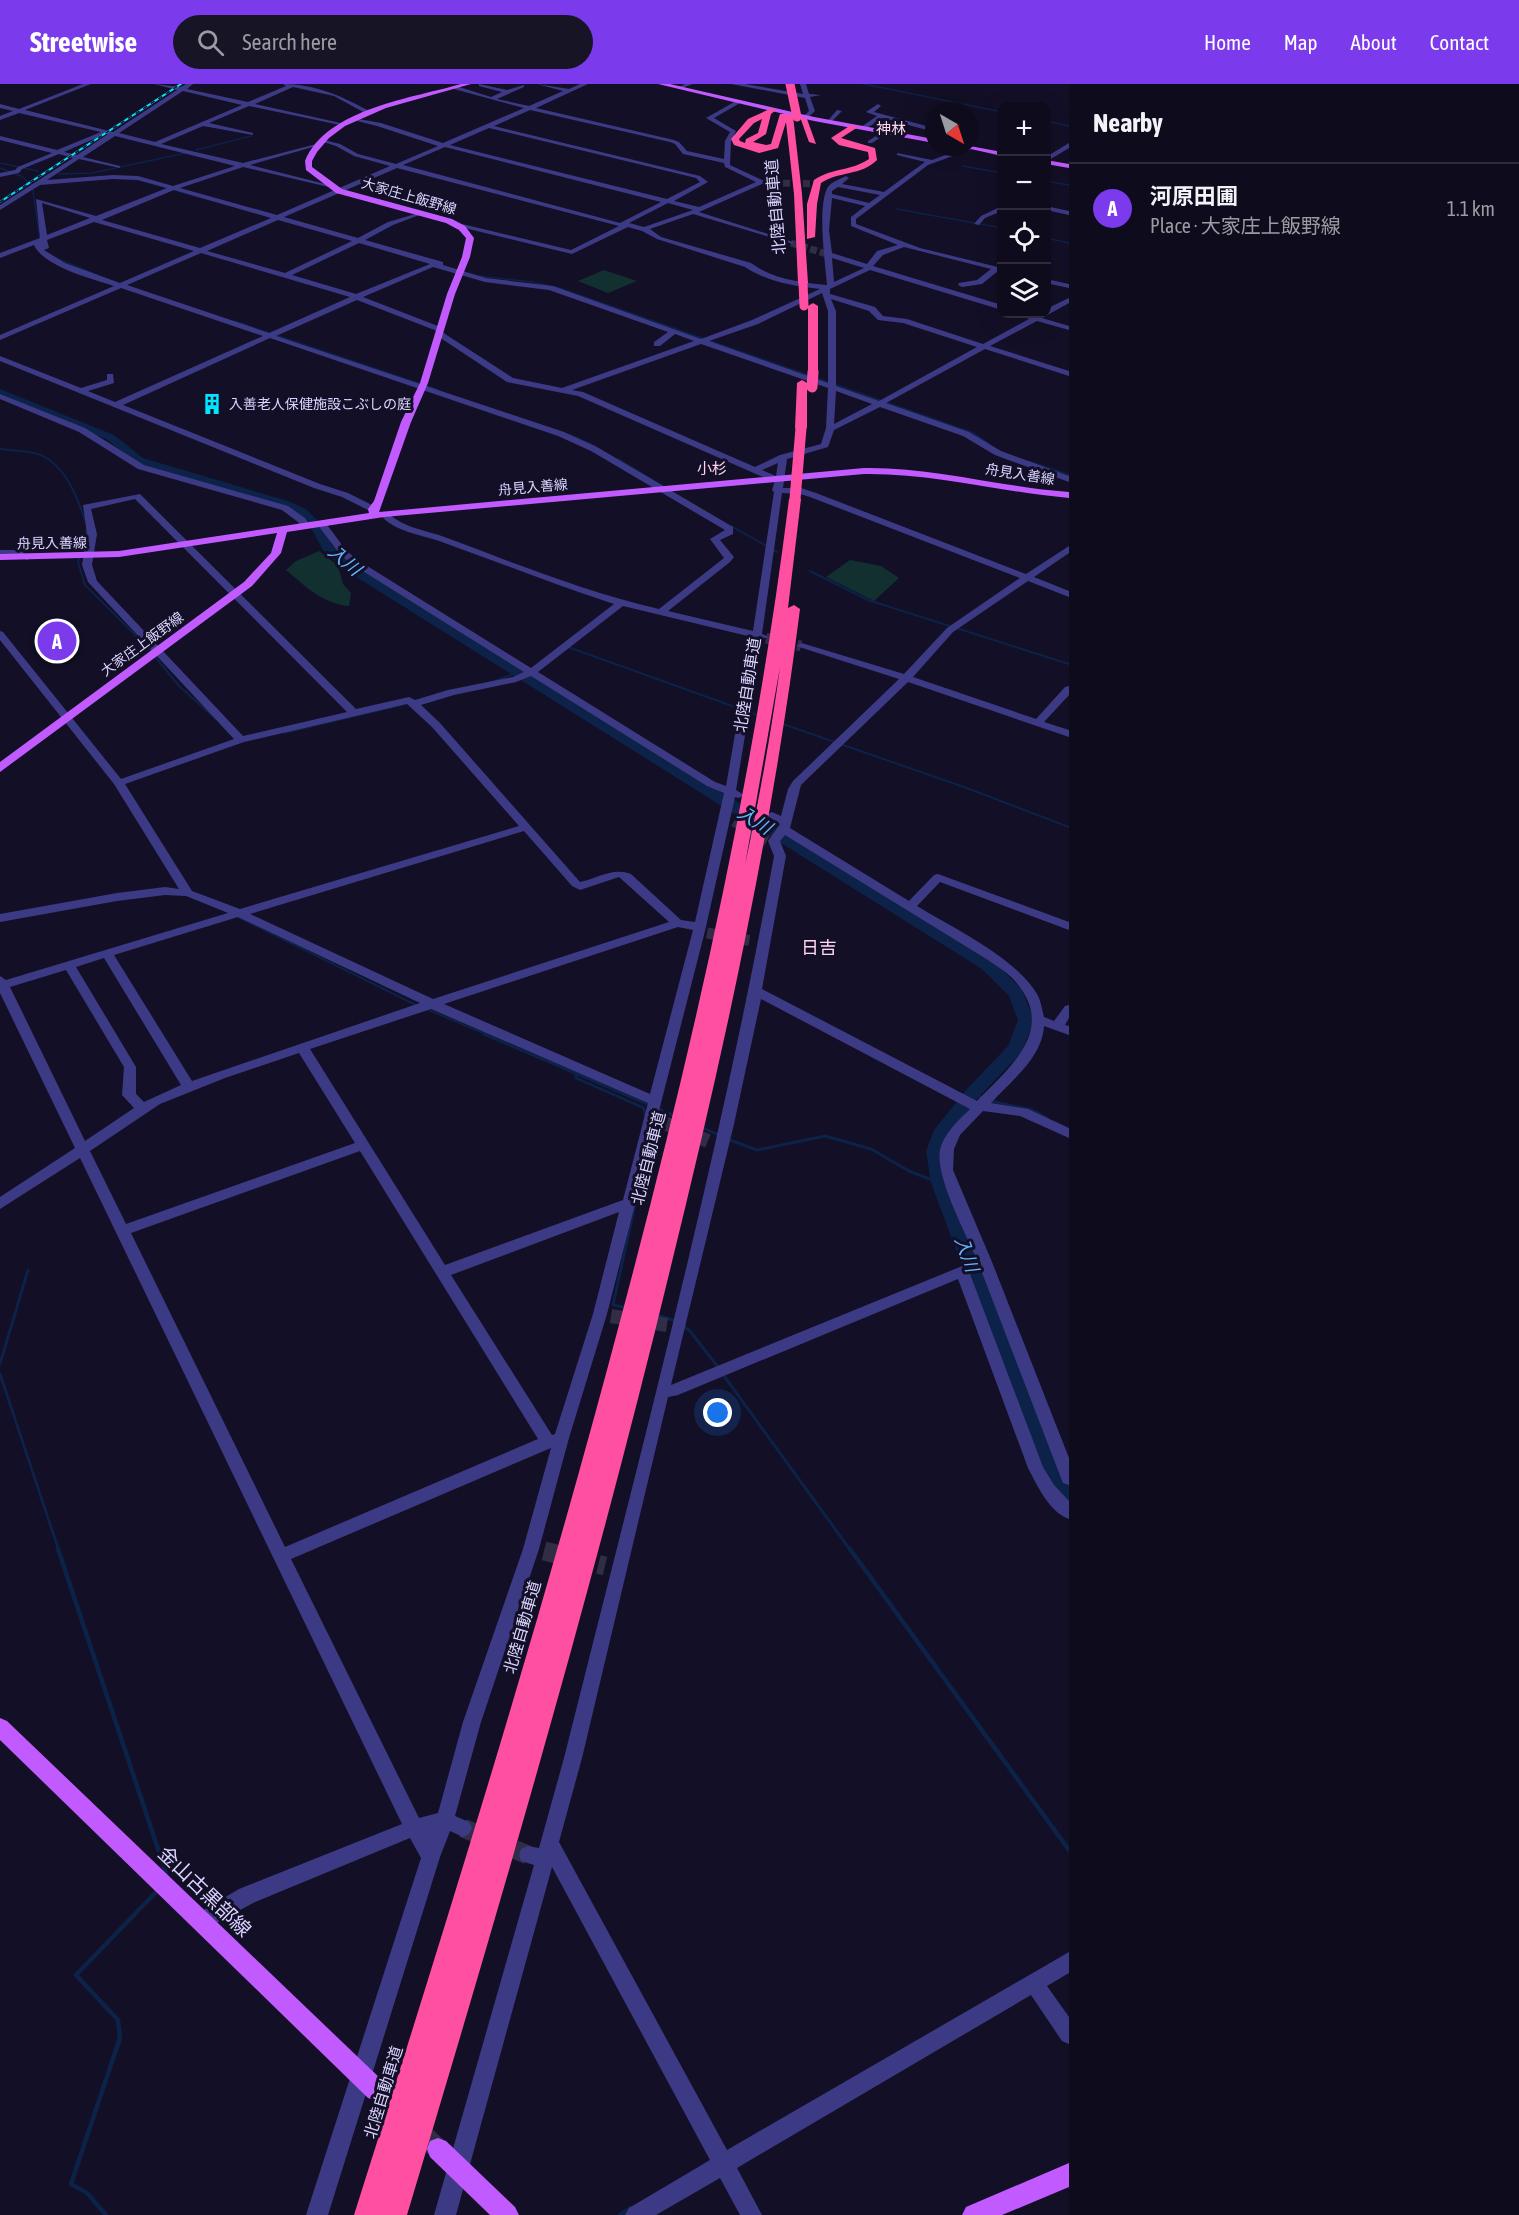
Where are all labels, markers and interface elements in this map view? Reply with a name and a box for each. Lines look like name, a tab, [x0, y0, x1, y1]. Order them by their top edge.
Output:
search box	[173, 15, 593, 69]
text: Streetwise	[30, 26, 137, 58]
icon: search	[194, 26, 227, 59]
text: Search here	[242, 29, 337, 55]
text: Home	[1204, 30, 1251, 54]
text: Map	[1284, 30, 1318, 54]
text: About	[1351, 30, 1397, 54]
text: Contact	[1430, 30, 1489, 54]
north arrow	[925, 102, 979, 156]
map controls	[997, 102, 1051, 318]
button: +	[997, 102, 1051, 156]
text: Nearby	[1093, 108, 1163, 138]
district label: 神林	[876, 120, 906, 137]
button: −	[997, 156, 1051, 210]
street label: 北陸自動車道	[762, 158, 788, 256]
street label: 大家庄上飯野線	[360, 175, 458, 217]
text: 河原田圃	[1150, 183, 1238, 209]
text: A	[1108, 197, 1117, 220]
text: 1.1 km	[1447, 197, 1495, 220]
button: locate	[997, 210, 1051, 264]
text: Place · 大家庄上飯野線	[1150, 214, 1341, 237]
button: layers	[997, 264, 1051, 318]
building icon: 入善老人保健施設こぶしの庭	[200, 392, 224, 416]
place label: 入善老人保健施設こぶしの庭	[229, 396, 411, 412]
district label: 小杉	[697, 460, 727, 477]
street label: 舟見入善線	[984, 461, 1056, 487]
street label: 舟見入善線	[497, 476, 569, 498]
street label: 舟見入善線	[17, 534, 87, 552]
water label: 入川	[324, 540, 367, 581]
street label: 大家庄上飯野線	[98, 609, 186, 679]
pin: A	[38, 618, 76, 664]
street label: 北陸自動車道	[731, 636, 763, 734]
water label: 入川	[734, 802, 778, 840]
district label: 日吉	[801, 937, 837, 958]
street label: 北陸自動車道	[628, 1109, 668, 1207]
water label: 入川	[951, 1233, 984, 1276]
your location	[703, 1398, 732, 1427]
street label: 北陸自動車道	[500, 1578, 544, 1676]
street label: 金山古黒部線	[154, 1841, 256, 1941]
street label: 北陸自動車道	[360, 2043, 406, 2141]

